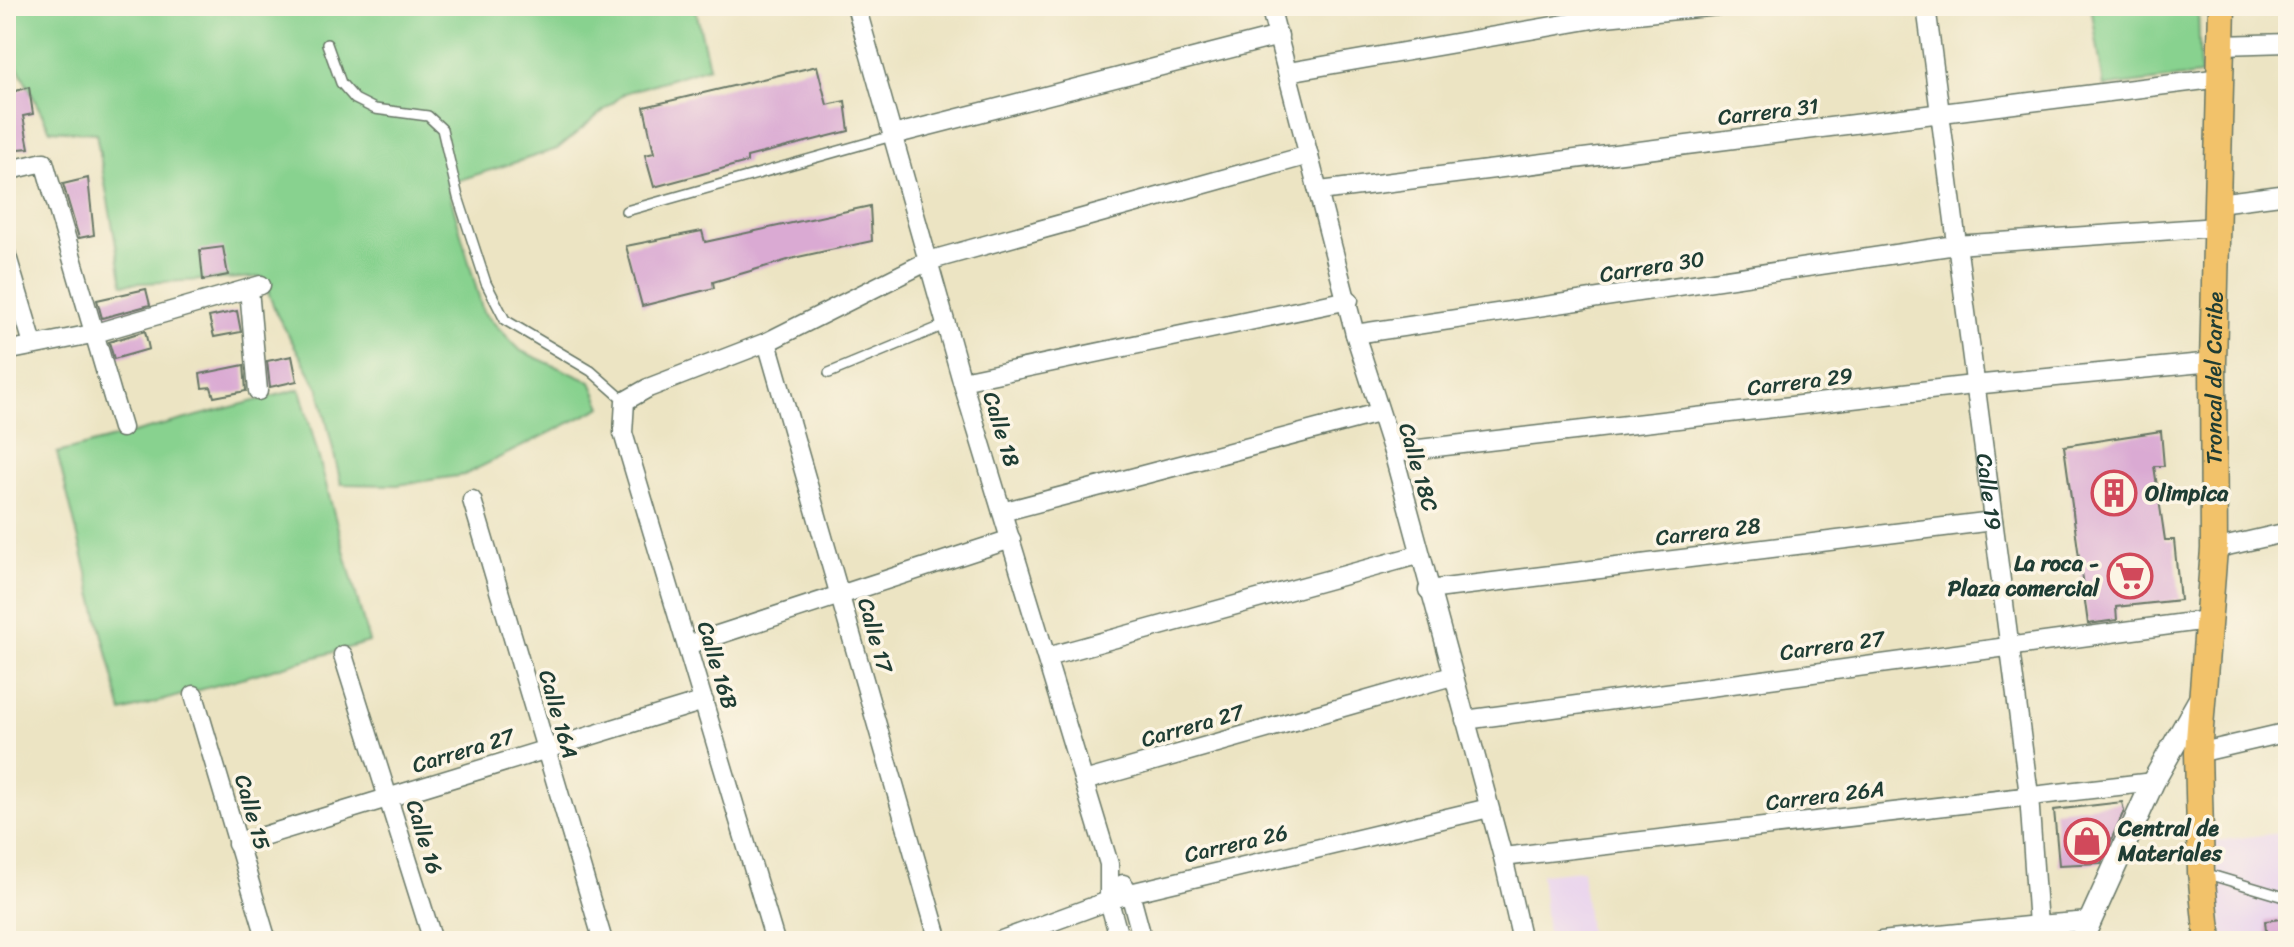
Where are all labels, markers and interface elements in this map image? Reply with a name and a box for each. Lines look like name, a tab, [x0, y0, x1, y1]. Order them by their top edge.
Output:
street label: Carrera 31	[1715, 86, 1821, 137]
street label: Carrera 30	[1597, 239, 1707, 294]
street label: Troncal del Caribe	[2194, 291, 2235, 465]
street label: Carrera 29	[1745, 356, 1855, 407]
street label: Calle 18	[972, 387, 1031, 472]
street label: Calle 18C	[1387, 418, 1450, 516]
street label: Calle 19	[1965, 451, 2013, 533]
building icon: Olimpica	[2090, 469, 2138, 517]
place label: Olimpica	[2145, 474, 2229, 513]
street label: Carrera 28	[1653, 506, 1763, 557]
place label: La roca - Plaza comercial	[1948, 544, 2101, 608]
supermarket icon: La roca - Plaza comercial	[2106, 552, 2154, 600]
street label: Calle 17	[846, 593, 905, 679]
street label: Calle 16B	[686, 616, 749, 714]
street label: Carrera 27	[1777, 619, 1888, 672]
street label: Calle 16A	[527, 665, 590, 763]
street label: Carrera 27	[1136, 692, 1249, 759]
street label: Carrera 27	[407, 716, 520, 785]
street label: Carrera 26A	[1763, 769, 1887, 822]
street label: Calle 15	[223, 770, 282, 855]
street label: Calle 16	[395, 795, 454, 879]
place label: Central de Materiales	[2117, 809, 2223, 873]
street label: Carrera 26	[1181, 813, 1292, 874]
shop icon: Central de Materiales	[2063, 817, 2111, 865]

